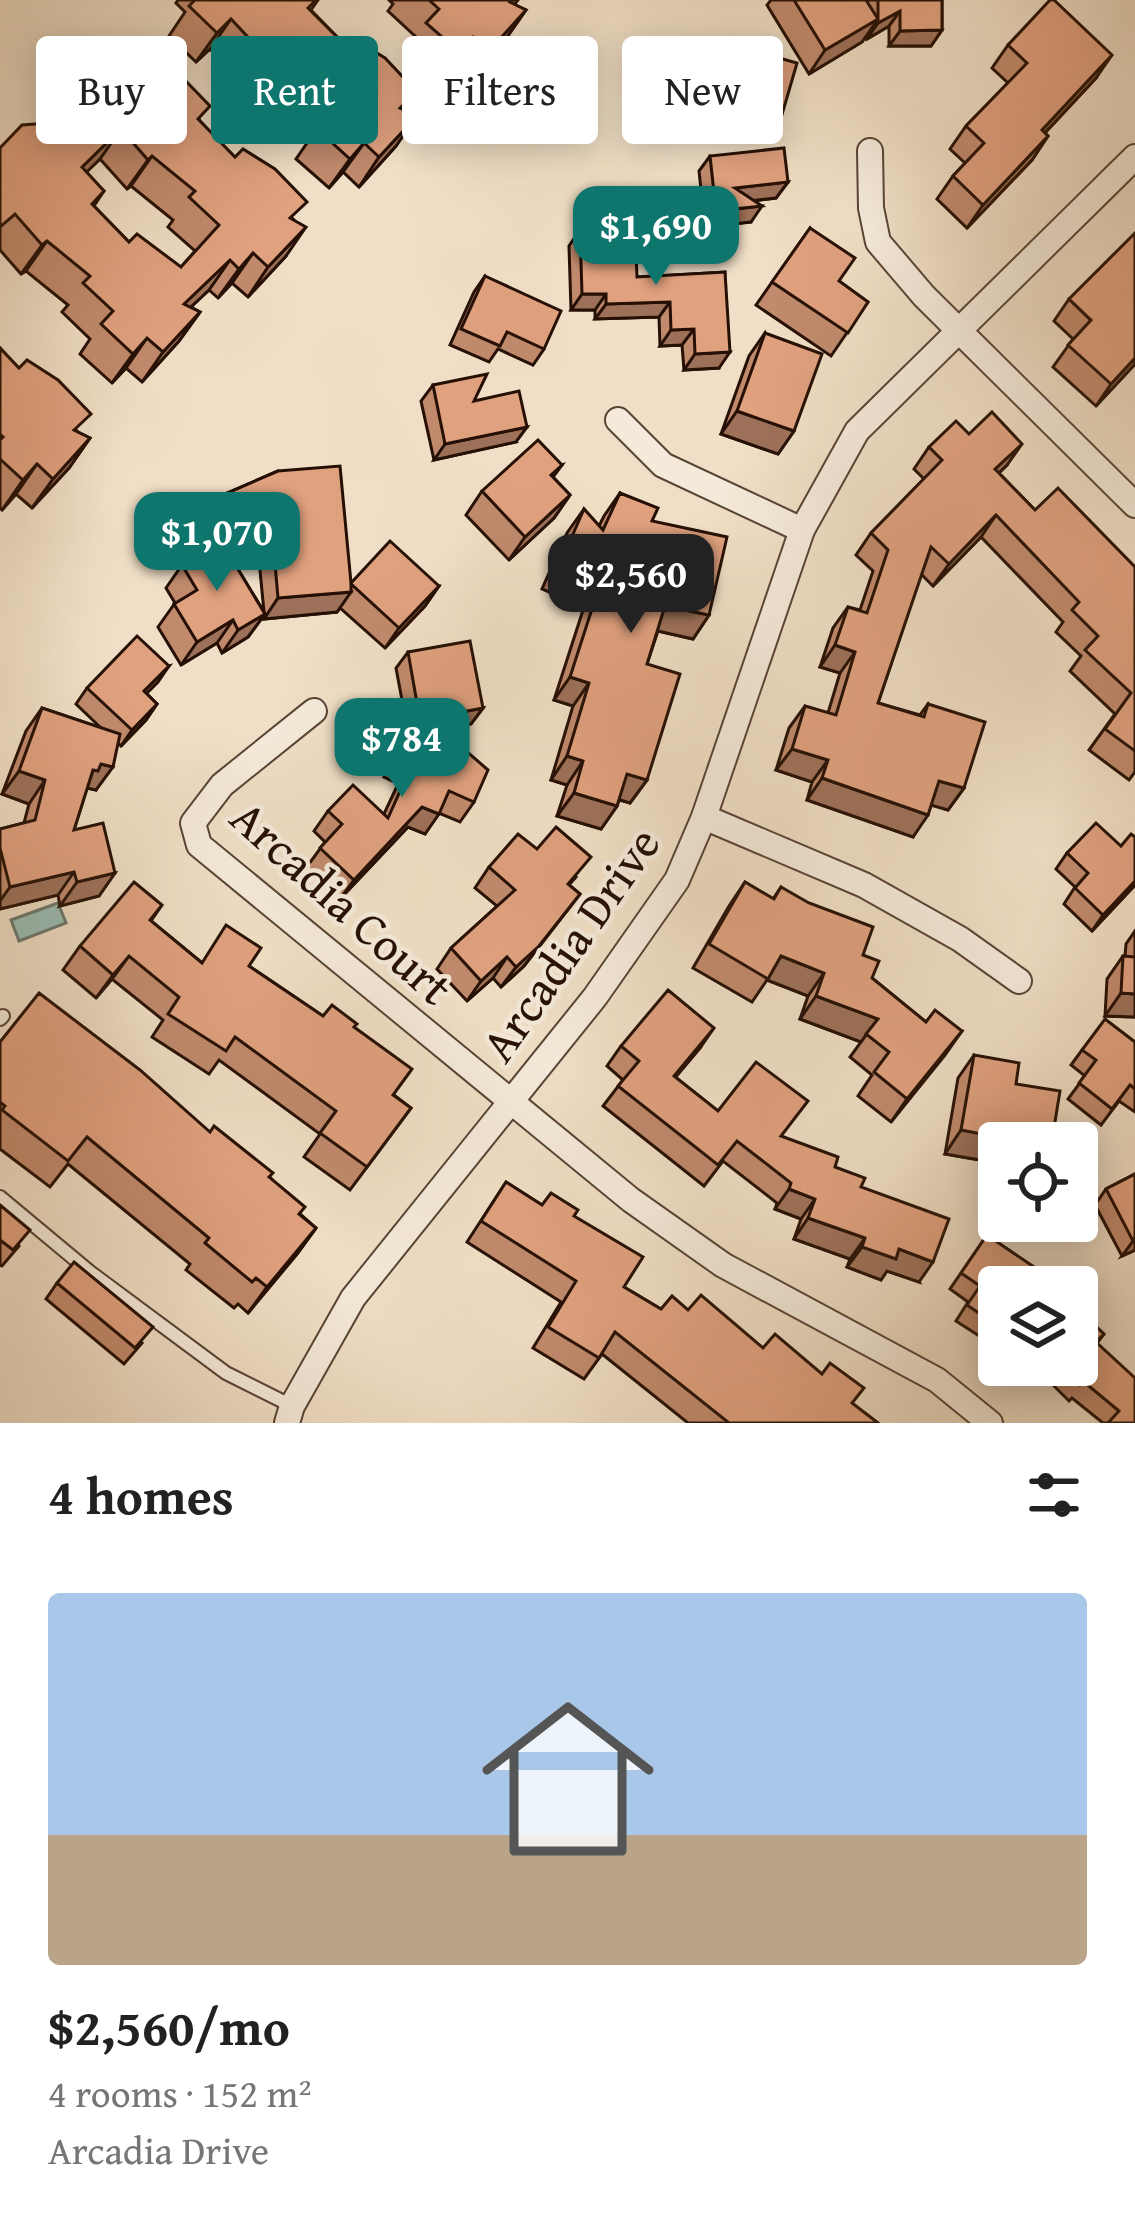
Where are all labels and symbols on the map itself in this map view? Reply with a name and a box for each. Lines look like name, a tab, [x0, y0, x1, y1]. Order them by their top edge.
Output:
pin: $1,690	[558, 186, 754, 288]
pin: $1,070	[119, 492, 315, 594]
pin: $2,560	[533, 534, 729, 636]
pin: $784	[331, 698, 473, 800]
street label: Arcadia Court	[215, 782, 469, 1021]
street label: Arcadia Drive	[462, 812, 677, 1076]

